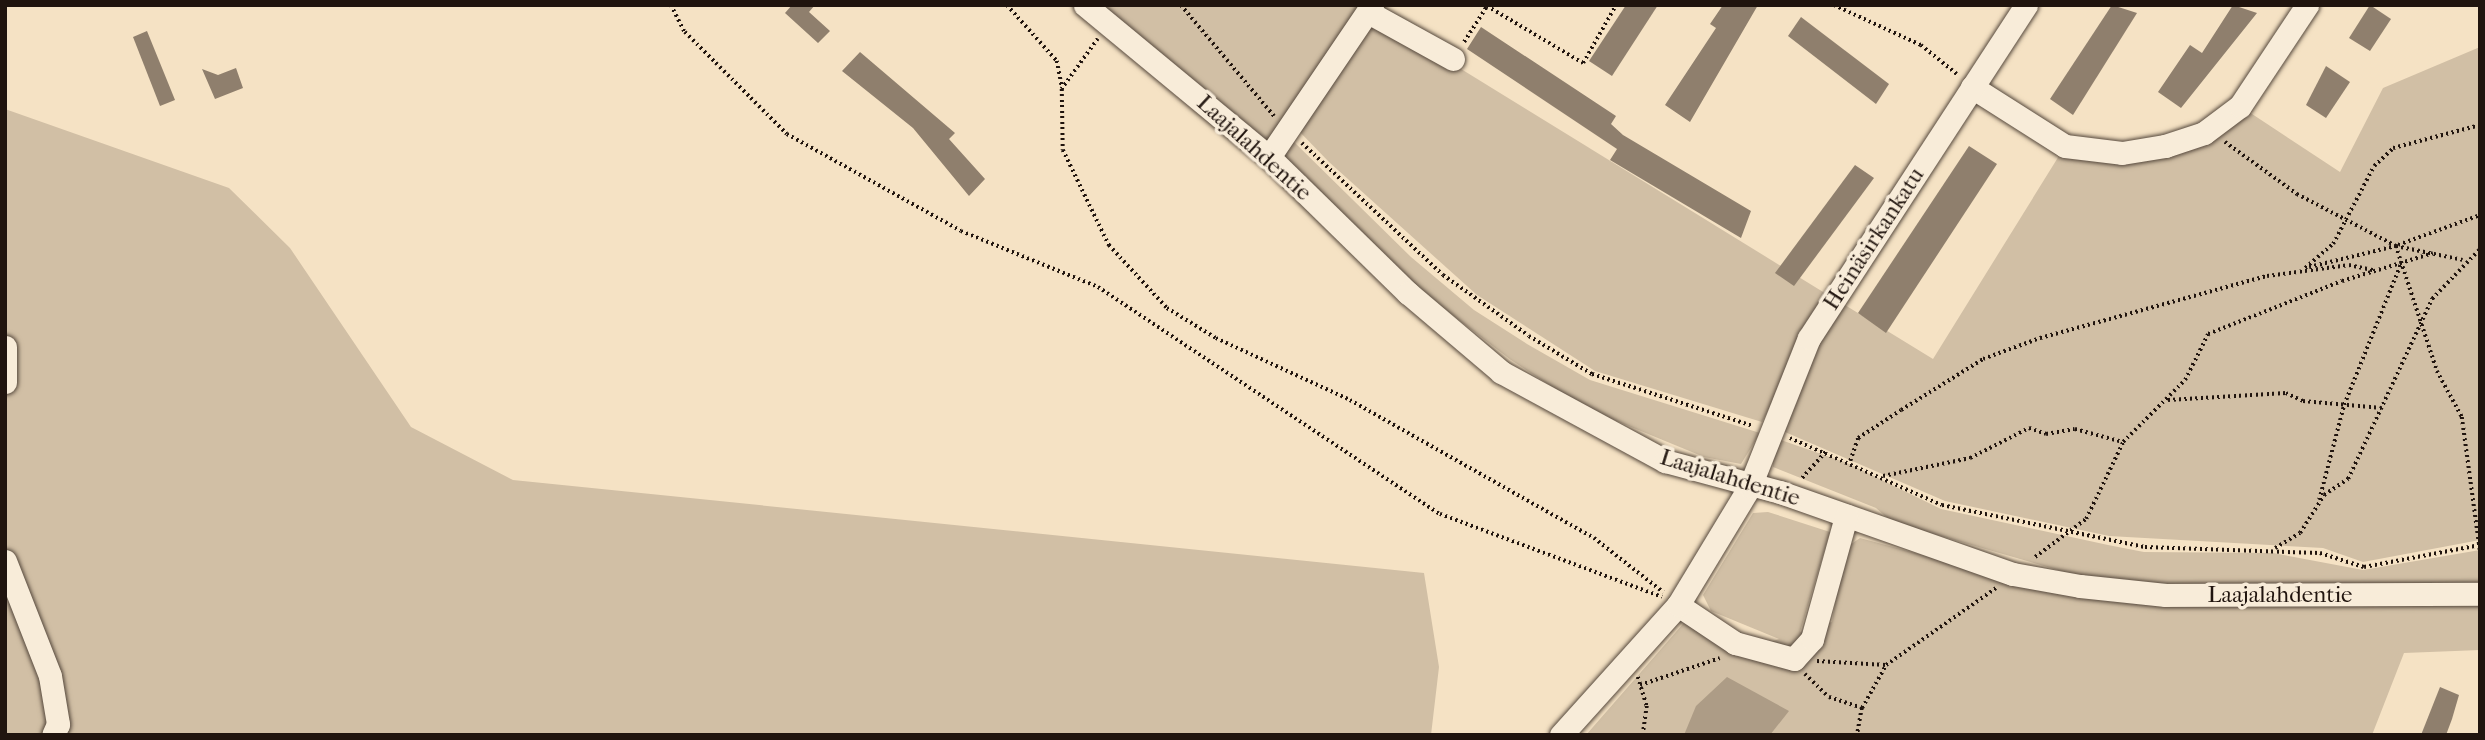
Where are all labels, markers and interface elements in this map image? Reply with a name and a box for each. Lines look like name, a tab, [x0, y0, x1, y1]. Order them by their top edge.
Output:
street label: Laajalahdentie	[1191, 89, 1317, 207]
street label: Heinäsirkankatu	[1818, 163, 1930, 315]
street label: Laajalahdentie	[1657, 444, 1803, 512]
street label: Laajalahdentie	[2208, 581, 2352, 609]

